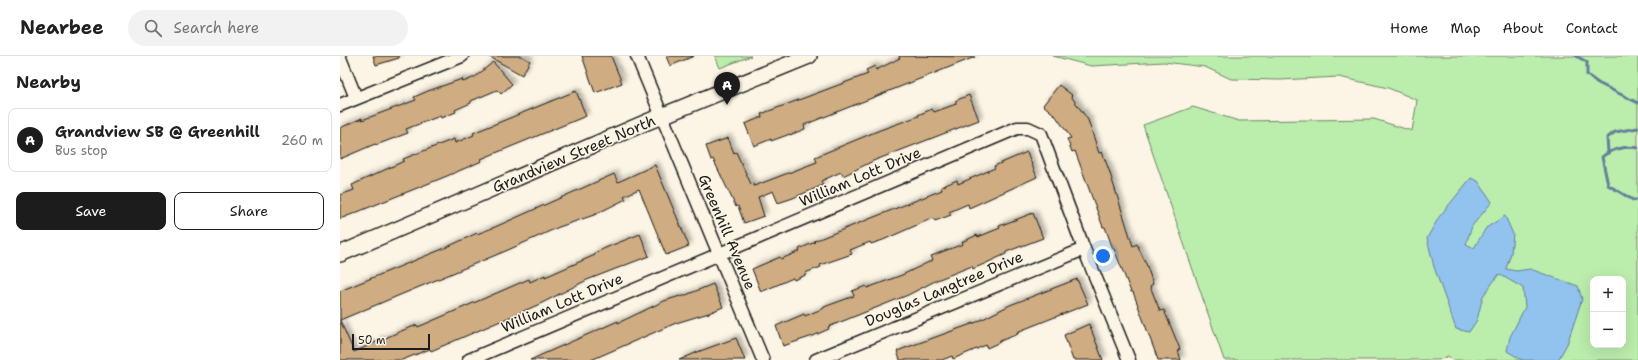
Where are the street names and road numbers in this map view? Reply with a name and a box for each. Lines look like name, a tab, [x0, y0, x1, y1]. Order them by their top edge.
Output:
street label: Grandview Street North	[489, 111, 659, 197]
street label: William Lott Drive	[796, 142, 924, 212]
street label: Greenhill Avenue	[694, 171, 760, 293]
street label: Douglas Langtree Drive	[862, 247, 1026, 331]
street label: William Lott Drive	[498, 268, 626, 338]

